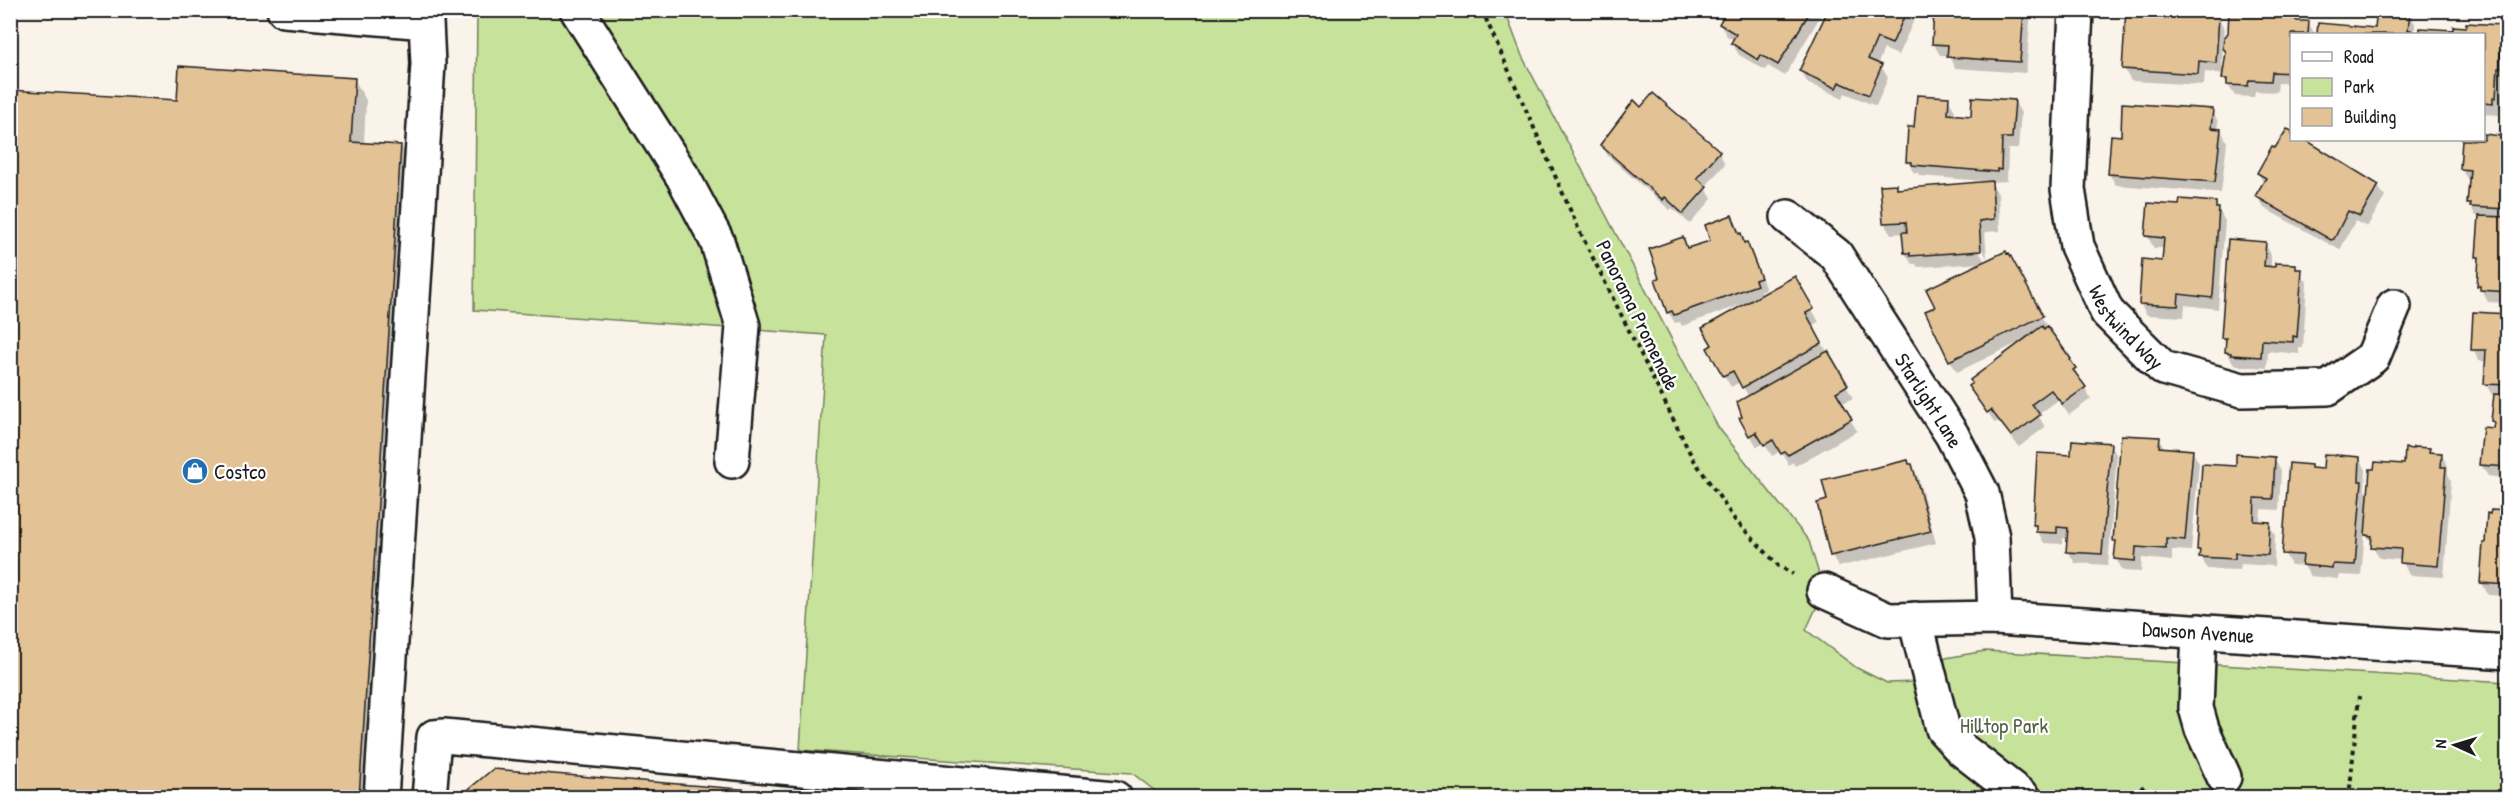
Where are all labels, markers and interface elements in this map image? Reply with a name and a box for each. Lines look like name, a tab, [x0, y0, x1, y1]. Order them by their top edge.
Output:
legend	[2290, 33, 2485, 141]
text: Road	[2344, 44, 2374, 69]
text: Park	[2344, 74, 2375, 99]
text: Building	[2344, 104, 2396, 129]
street label: Panorama Promenade	[1589, 235, 1687, 395]
street label: Westwind Way	[2082, 280, 2171, 376]
street label: Starlight Lane	[1888, 347, 1971, 453]
shop icon: Costco	[180, 456, 210, 486]
place label: Costco	[214, 457, 266, 486]
street label: Dawson Avenue	[2141, 613, 2255, 650]
park label: Hilltop Park	[1960, 711, 2048, 740]
north arrow	[2425, 715, 2485, 775]
text: N	[2429, 738, 2451, 749]

